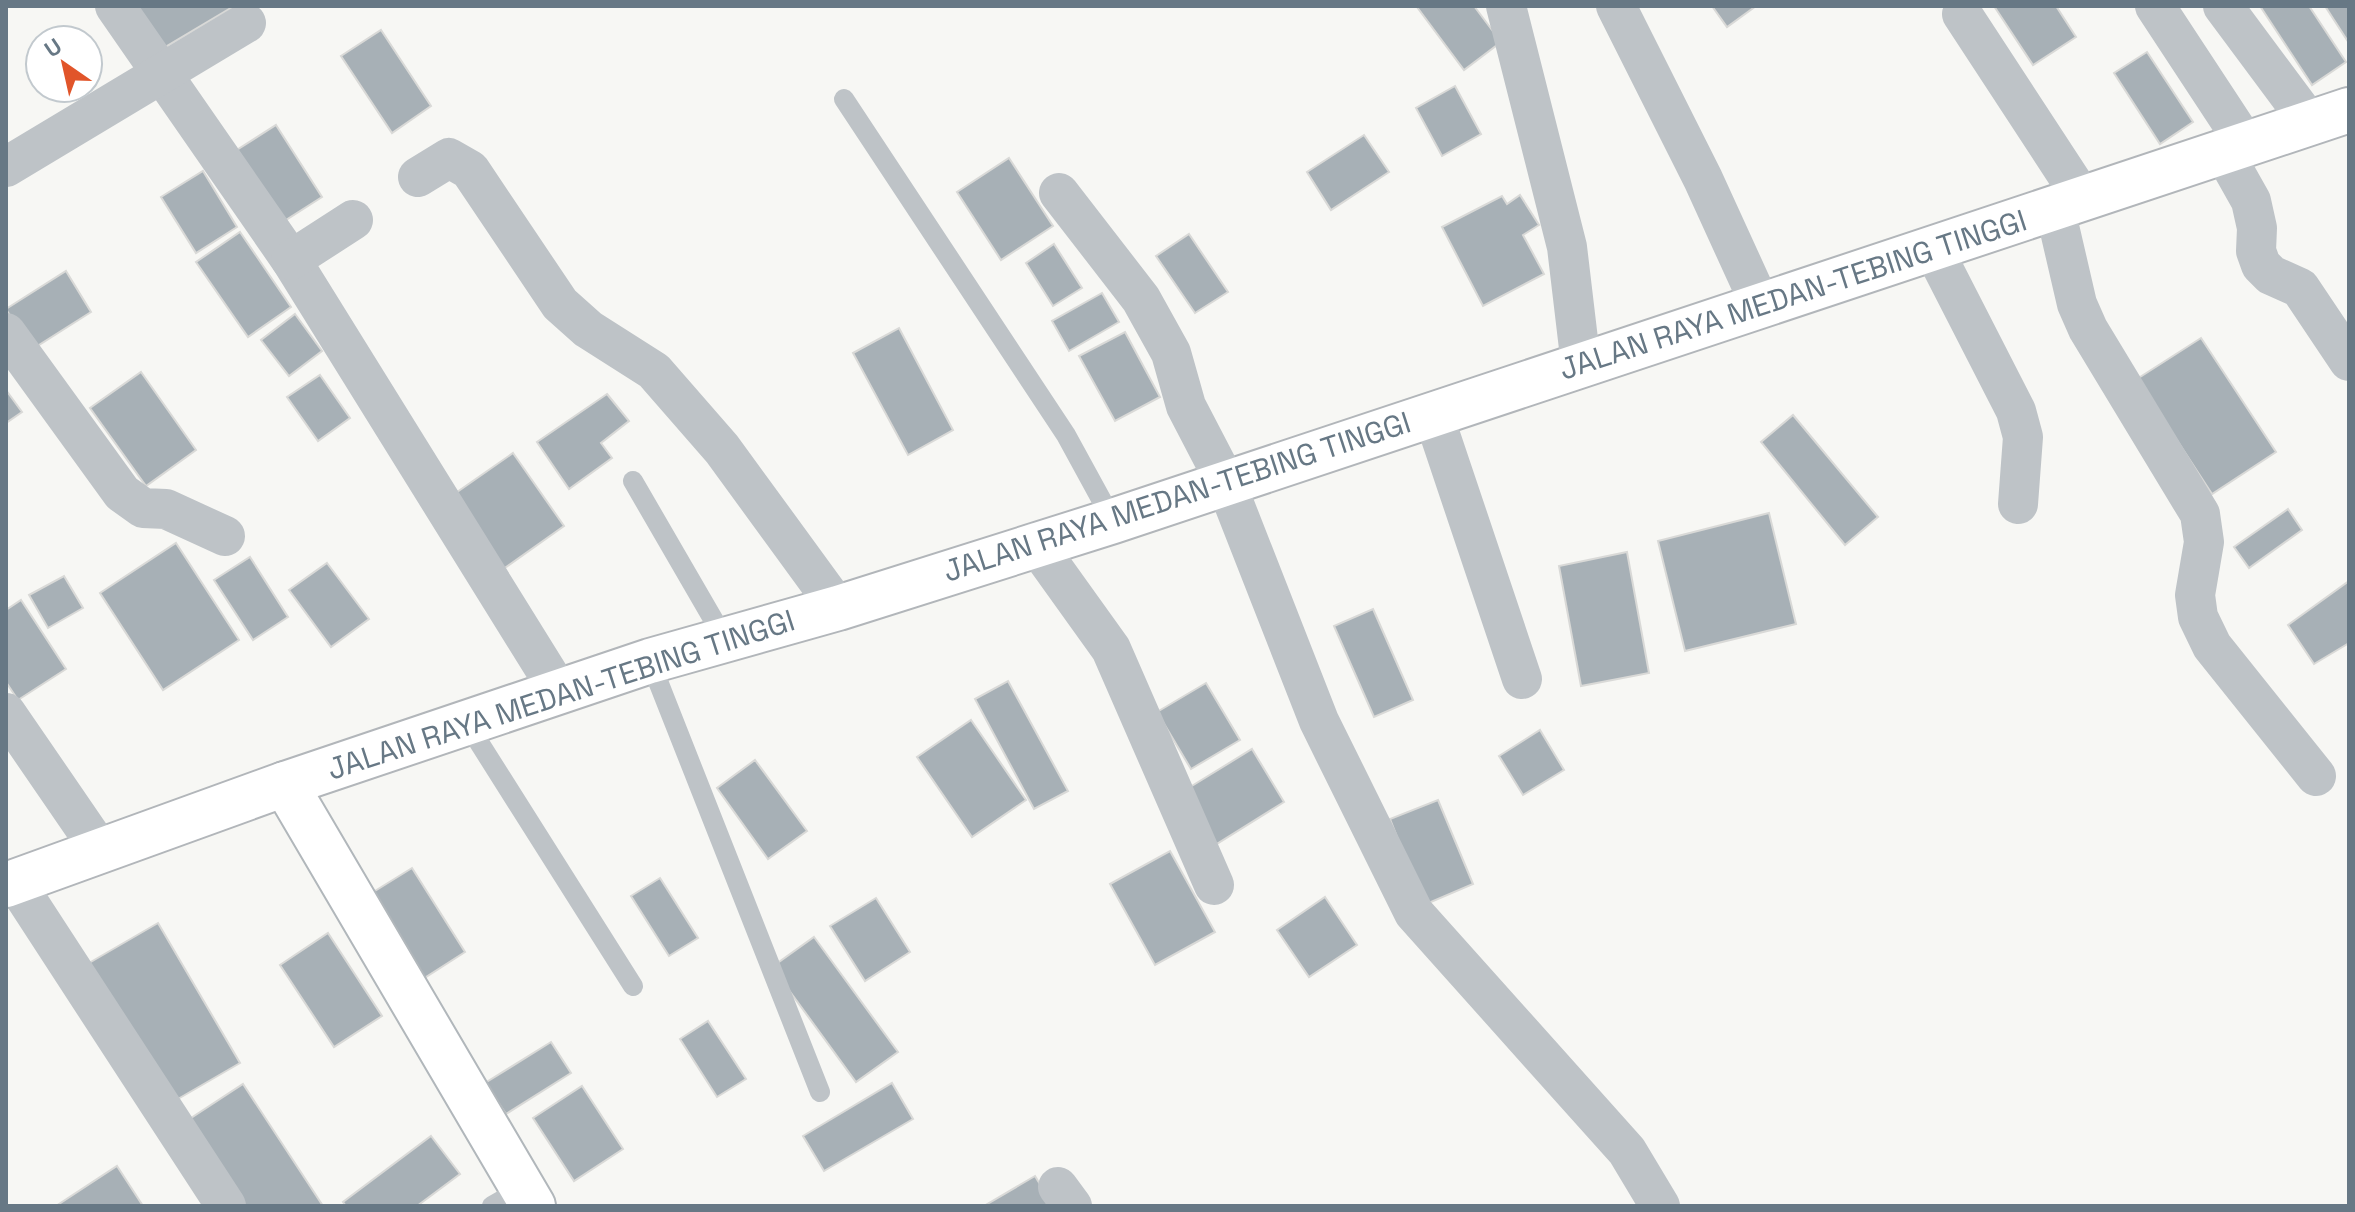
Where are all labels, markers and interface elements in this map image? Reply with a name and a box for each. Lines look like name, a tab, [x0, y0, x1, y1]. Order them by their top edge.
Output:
north arrow	[24, 24, 104, 104]
text: U	[39, 32, 67, 63]
street label: JALAN RAYA MEDAN-TEBING TINGGI	[1554, 200, 2031, 389]
street label: JALAN RAYA MEDAN-TEBING TINGGI	[938, 402, 1415, 591]
street label: JALAN RAYA MEDAN-TEBING TINGGI	[322, 600, 799, 789]

